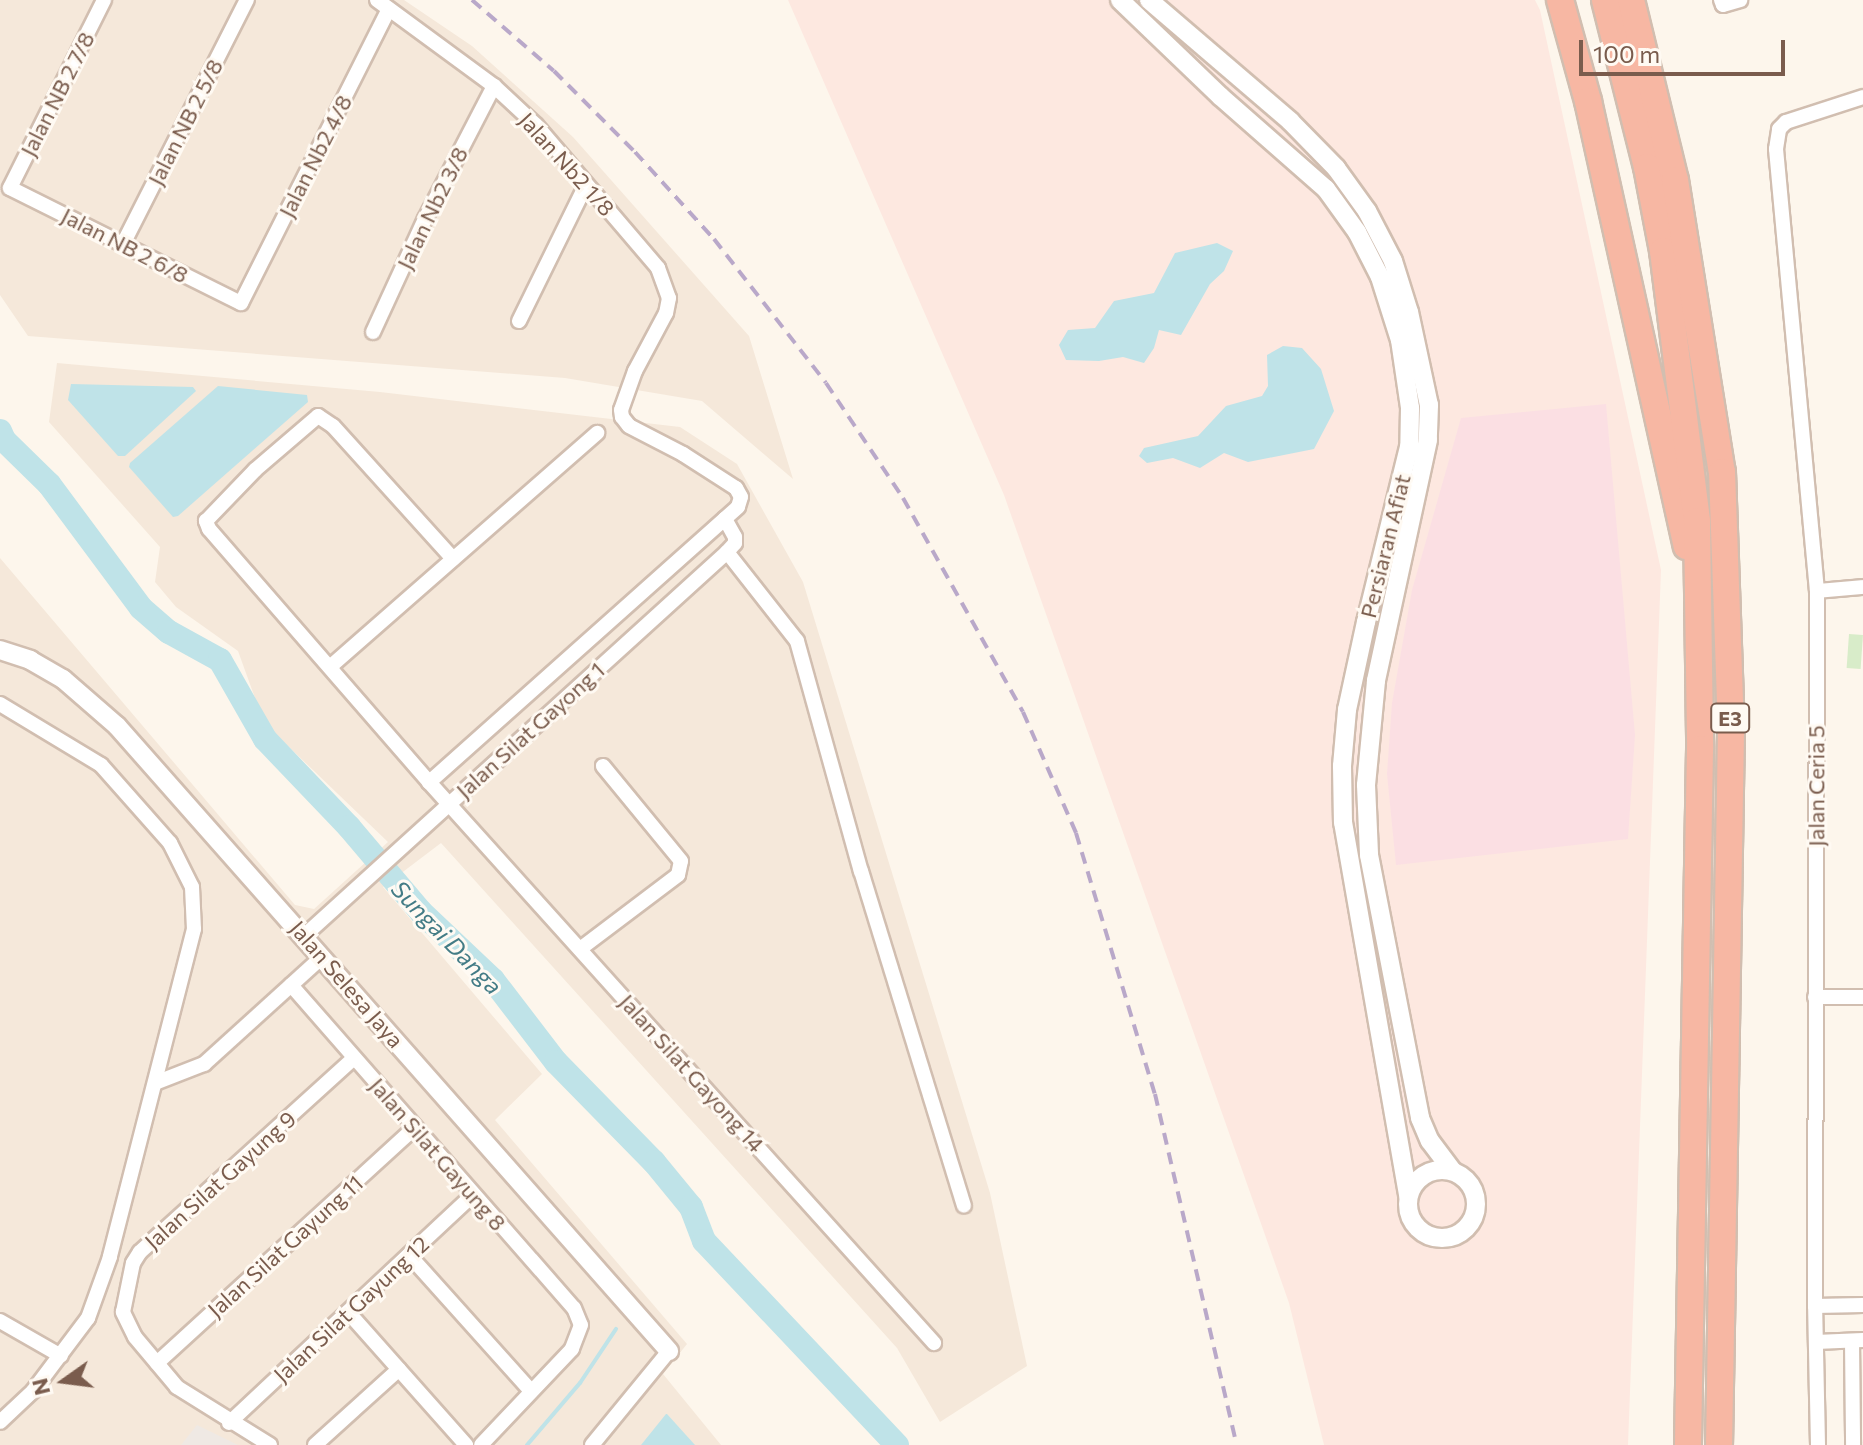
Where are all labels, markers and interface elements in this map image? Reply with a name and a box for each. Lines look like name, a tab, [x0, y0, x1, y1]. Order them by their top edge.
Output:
scale bar	[1583, 24, 1789, 74]
street label: Jalan NB 2 7/8	[14, 28, 100, 160]
text: 100 m	[1593, 39, 1660, 68]
street label: Jalan NB 2 5/8	[142, 55, 228, 189]
street label: Jalan Nb2 4/8	[273, 90, 357, 222]
street label: Jalan Nb2 1/8	[514, 107, 620, 221]
street label: Jalan Nb2 3/8	[391, 143, 473, 273]
street label: Jalan NB 2 6/8	[57, 202, 193, 288]
street label: Persiaran Afiat	[1354, 471, 1416, 621]
street label: Jalan Silat Gayong 1	[450, 656, 610, 804]
road number: E3	[1710, 702, 1750, 734]
street label: Jalan Ceria 5	[1803, 725, 1829, 847]
water label: Sungai Danga	[386, 874, 508, 1000]
street label: Jalan Selesa Jaya	[285, 915, 409, 1053]
street label: Jalan Silat Gayong 14	[614, 989, 770, 1157]
street label: Jalan Silat Gayung 8	[364, 1072, 512, 1236]
street label: Jalan Silat Gayung 9	[139, 1105, 301, 1255]
street label: Jalan Silat Gayung 11	[202, 1170, 368, 1322]
street label: Jalan Silat Gayung 12	[268, 1230, 434, 1388]
north arrow	[24, 1341, 104, 1421]
text: N	[25, 1376, 55, 1398]

